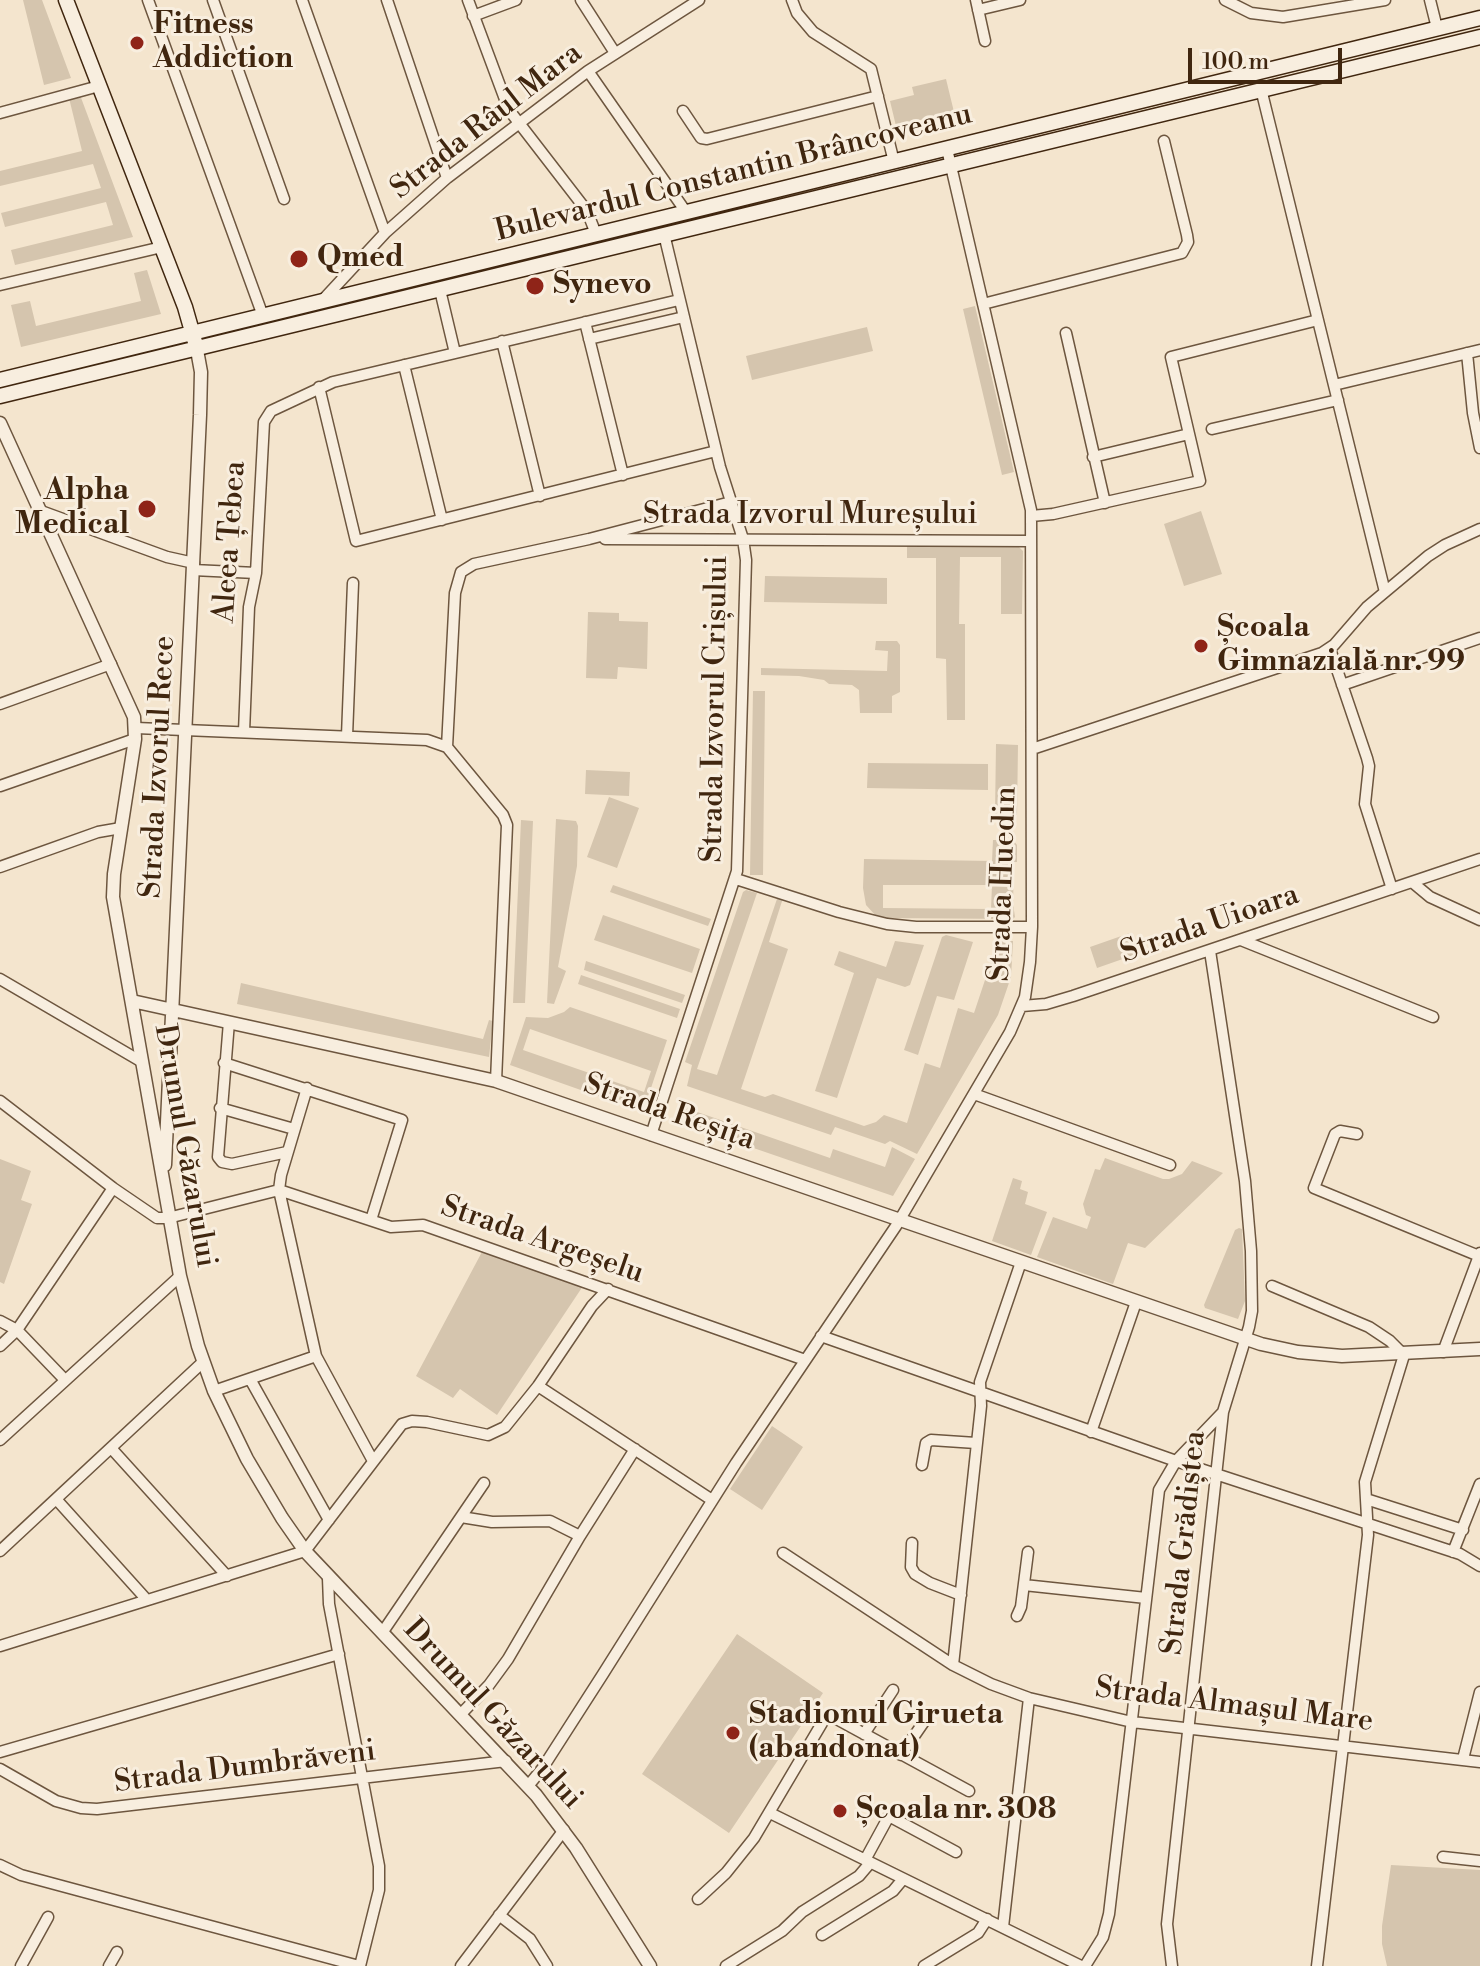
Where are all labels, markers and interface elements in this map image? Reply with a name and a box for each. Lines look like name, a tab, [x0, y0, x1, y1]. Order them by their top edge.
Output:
place label: Fitness Addiction	[153, 8, 293, 78]
scale bar	[1192, 32, 1346, 82]
marker: Fitness Addiction	[128, 34, 146, 52]
street label: Strada Râul Mara	[384, 36, 590, 208]
text: 100 m	[1202, 47, 1269, 77]
street label: Bulevardul Constantin Brâncoveanu	[492, 97, 976, 251]
place label: Qmed	[317, 241, 404, 277]
marker: Qmed	[288, 248, 310, 270]
place label: Synevo	[553, 268, 652, 304]
marker: Synevo	[524, 275, 546, 297]
street label: Aleea Țebea	[207, 460, 255, 624]
place label: Alpha Medical	[15, 474, 129, 544]
marker: Alpha Medical	[136, 498, 158, 520]
street label: Strada Izvorul Mureșului	[643, 498, 977, 534]
street label: Strada Izvorul Crișului	[695, 555, 737, 863]
place label: Școala Gimnazială nr. 99	[1217, 611, 1465, 682]
street label: Strada Izvorul Rece	[134, 635, 184, 899]
marker: Școala Gimnazială nr. 99	[1192, 637, 1210, 655]
street label: Strada Huedin	[983, 786, 1025, 982]
street label: Strada Uioara	[1116, 878, 1304, 972]
street label: Drumul Găzarului	[145, 1022, 223, 1270]
street label: Strada Reșița	[579, 1067, 759, 1159]
street label: Strada Argeșelu	[436, 1189, 648, 1293]
street label: Strada Grădiștea	[1155, 1429, 1215, 1657]
street label: Drumul Găzarului	[395, 1613, 589, 1817]
street label: Strada Almașul Mare	[1093, 1671, 1375, 1741]
place label: Stadionul Girueta (abandonat)	[749, 1698, 1003, 1768]
marker: Stadionul Girueta (abandonat)	[724, 1724, 742, 1742]
street label: Strada Dumbrăveni	[112, 1734, 378, 1802]
place label: Școala nr. 308	[856, 1793, 1057, 1829]
marker: Școala nr. 308	[831, 1802, 849, 1820]

